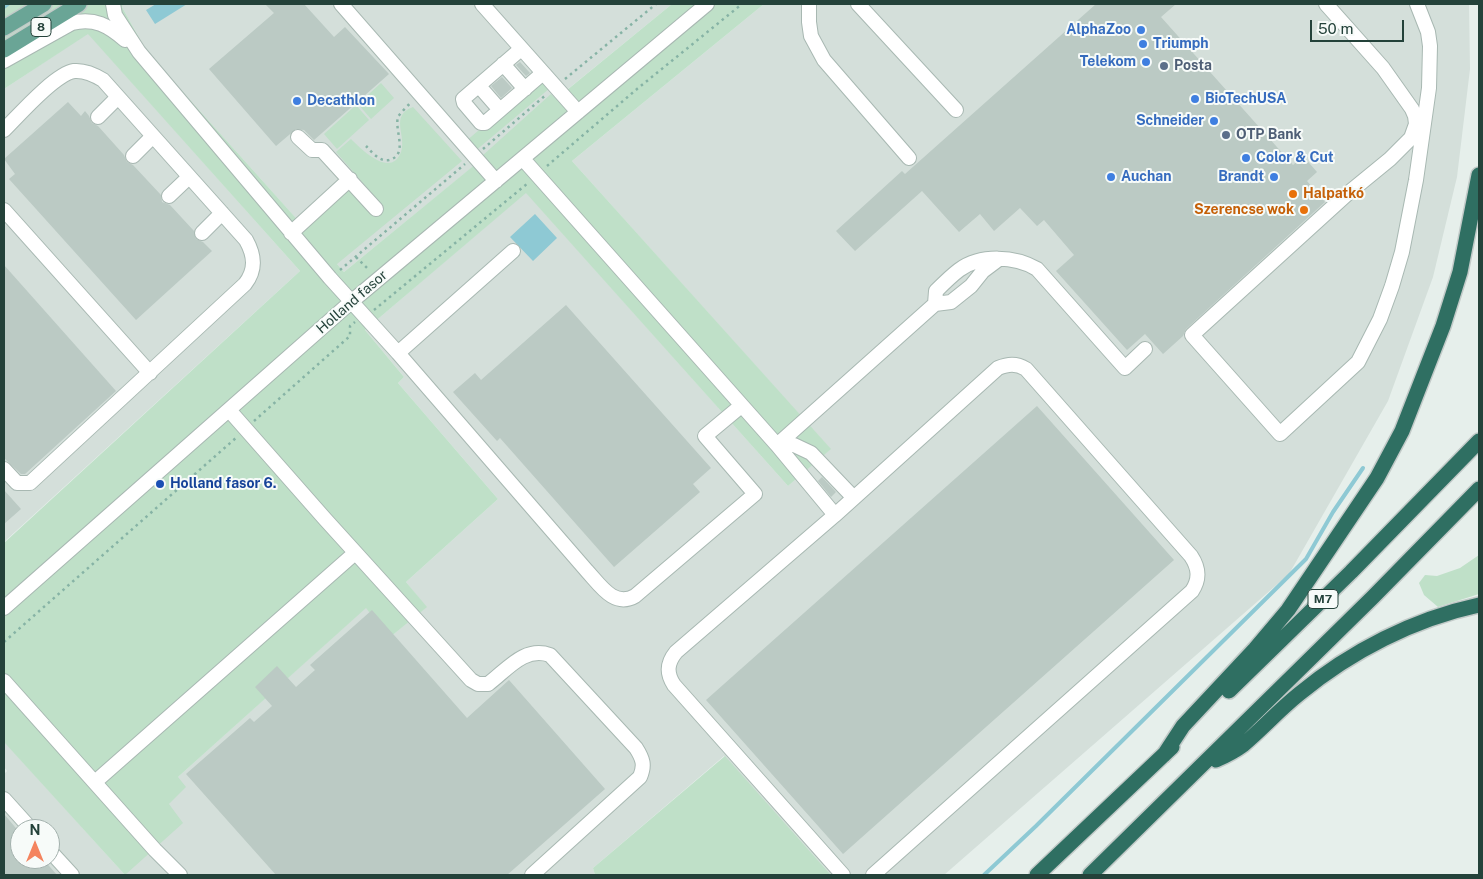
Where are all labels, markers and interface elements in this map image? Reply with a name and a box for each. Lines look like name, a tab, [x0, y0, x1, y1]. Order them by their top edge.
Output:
scale bar	[1313, 10, 1407, 42]
road number: 8	[31, 18, 51, 36]
text: 50 m	[1318, 20, 1353, 37]
place label: AlphaZoo	[1066, 22, 1131, 38]
marker: AlphaZoo	[1135, 24, 1147, 36]
place label: Triumph	[1153, 36, 1209, 52]
marker: Triumph	[1137, 38, 1149, 50]
place label: Telekom	[1080, 54, 1136, 70]
marker: Telekom	[1140, 56, 1152, 68]
place label: Posta	[1174, 58, 1212, 74]
marker: Posta	[1158, 60, 1170, 72]
place label: BioTechUSA	[1205, 91, 1287, 107]
place label: Decathlon	[307, 93, 375, 109]
marker: BioTechUSA	[1189, 93, 1201, 105]
marker: Decathlon	[291, 95, 303, 107]
place label: Schneider	[1136, 113, 1204, 129]
marker: Schneider	[1208, 115, 1220, 127]
place label: OTP Bank	[1236, 127, 1302, 143]
marker: OTP Bank	[1220, 129, 1232, 141]
place label: Color & Cut	[1256, 150, 1334, 166]
marker: Color & Cut	[1240, 152, 1252, 164]
place label: Auchan	[1121, 169, 1171, 185]
place label: Brandt	[1218, 169, 1264, 185]
marker: Auchan	[1105, 171, 1117, 183]
marker: Brandt	[1268, 171, 1280, 183]
place label: Halpatkó	[1303, 186, 1364, 202]
marker: Halpatkó	[1287, 188, 1299, 200]
place label: Szerencse wok	[1194, 202, 1294, 218]
marker: Szerencse wok	[1298, 204, 1310, 216]
street label: Holland fasor	[313, 267, 391, 337]
place label: Holland fasor 6.	[170, 476, 276, 492]
marker: Holland fasor 6.	[154, 478, 166, 490]
road number: M7	[1308, 590, 1338, 608]
north arrow	[10, 819, 60, 869]
text: N	[30, 822, 40, 838]

